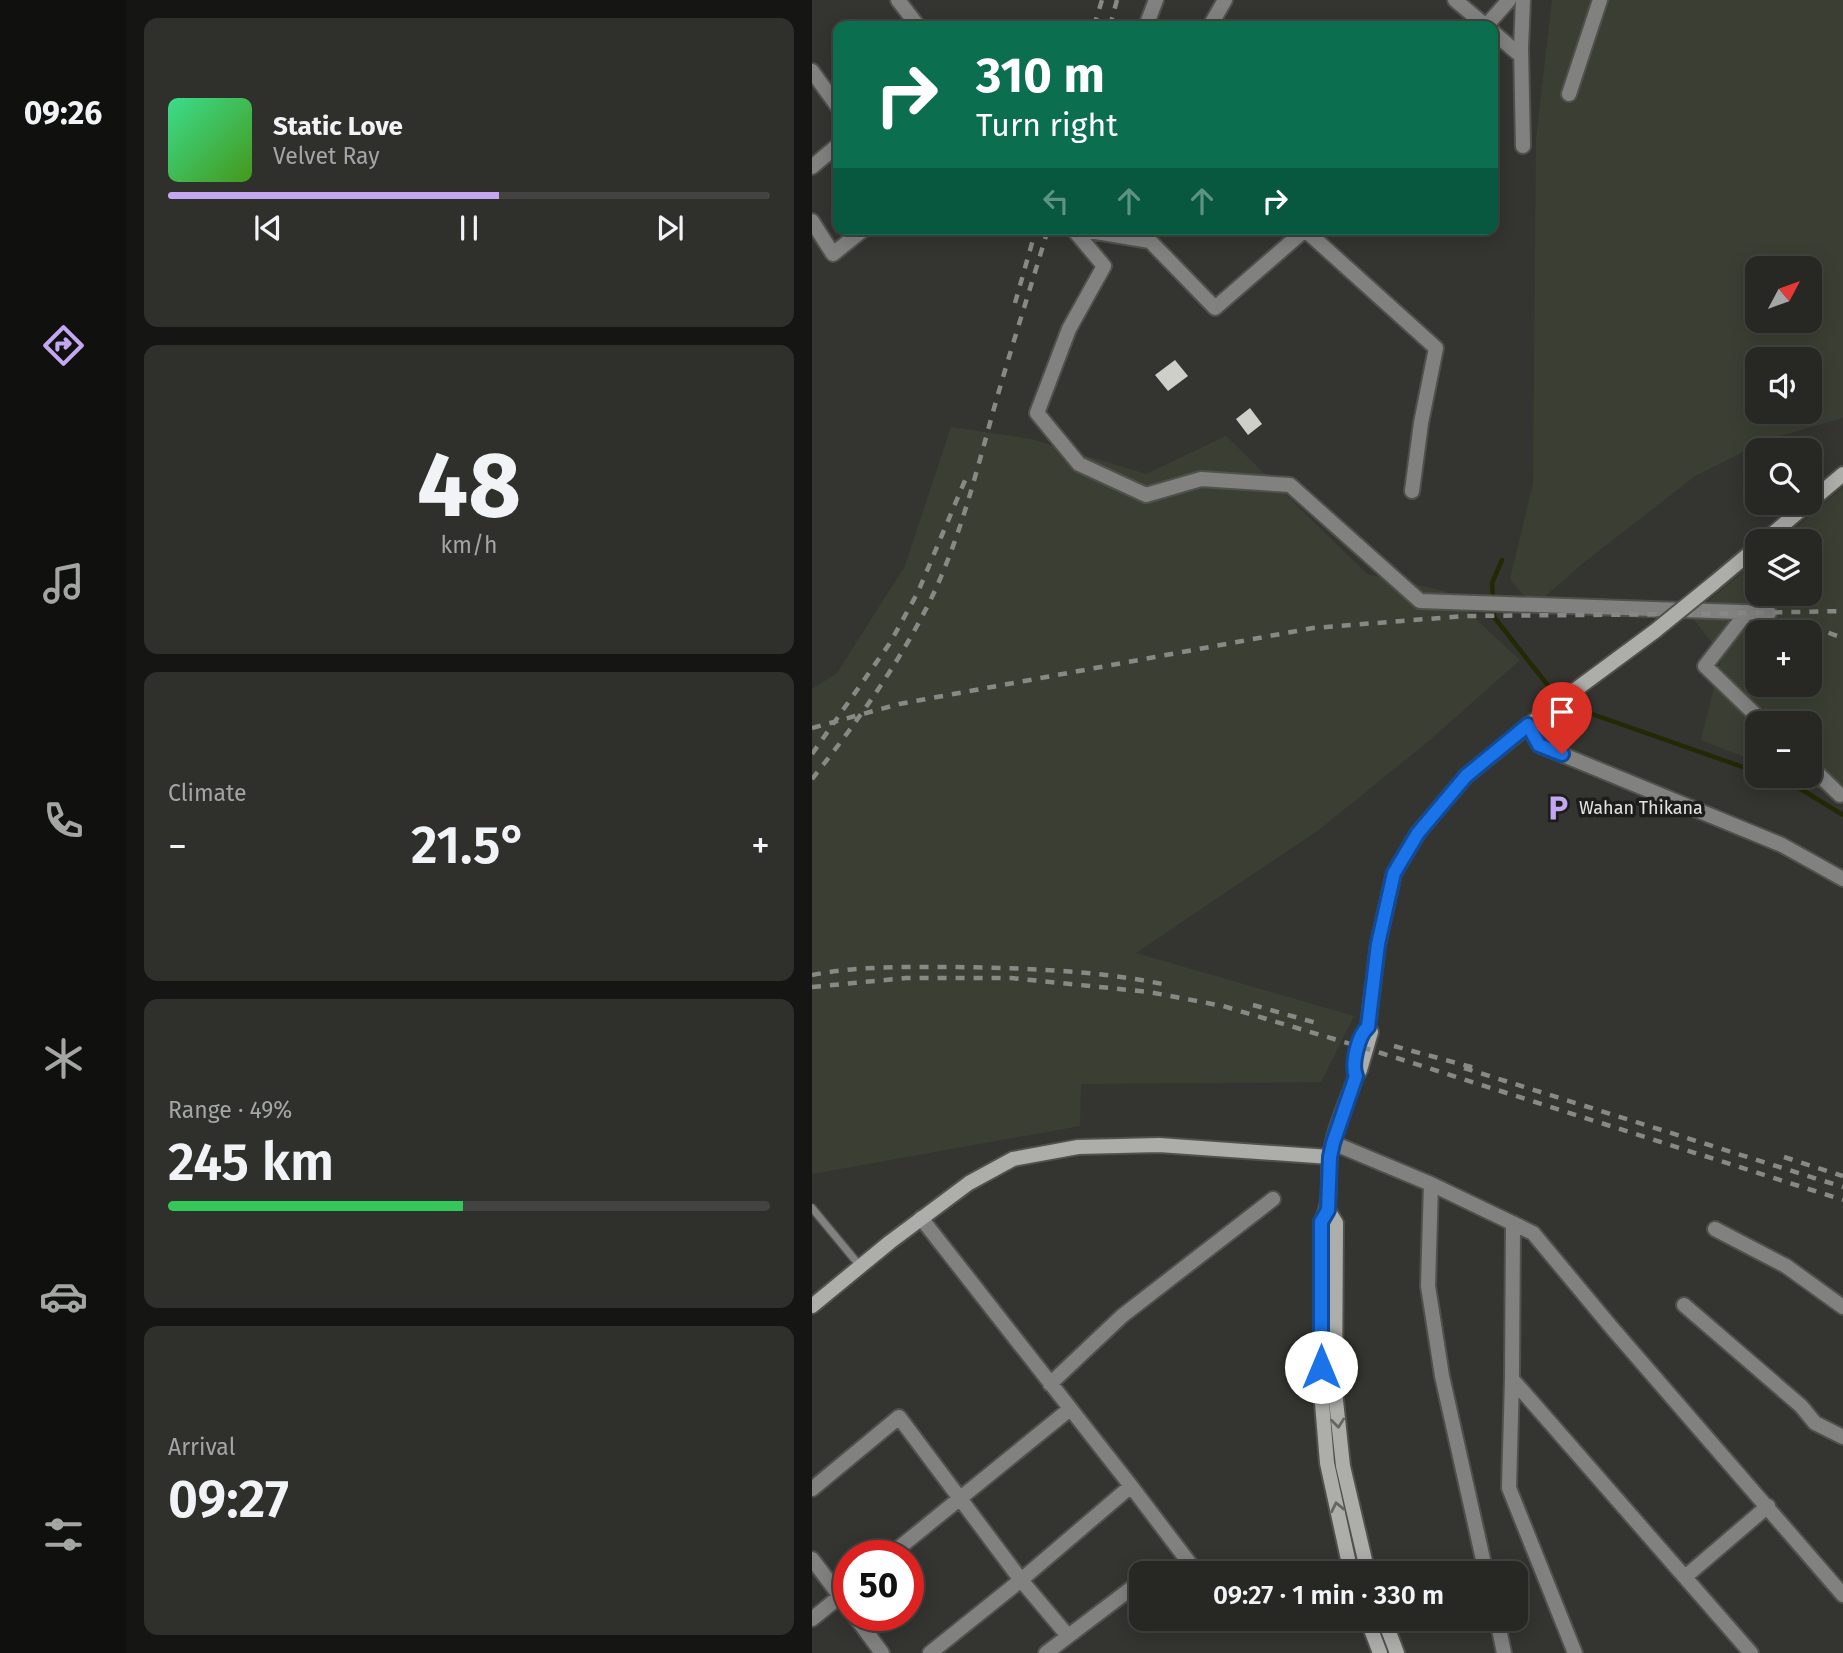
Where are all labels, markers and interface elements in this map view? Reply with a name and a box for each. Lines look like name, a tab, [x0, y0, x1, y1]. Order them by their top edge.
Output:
text: 310 m	[976, 46, 1105, 105]
icon: right	[861, 49, 952, 140]
text: 09:26	[24, 94, 102, 132]
text: Turn right	[976, 106, 1118, 144]
text: Static Love	[273, 111, 403, 142]
text: Velvet Ray	[273, 142, 380, 170]
icon: left	[1037, 182, 1075, 220]
icon: ahead	[1110, 182, 1148, 220]
icon: ahead	[1183, 182, 1221, 220]
icon: right	[1256, 182, 1294, 220]
icon: previous	[249, 209, 287, 247]
icon: pause	[450, 209, 488, 247]
icon: next	[651, 209, 689, 247]
north arrow	[1745, 256, 1822, 332]
map controls	[1745, 256, 1822, 788]
icon: directions	[39, 321, 88, 370]
button: sound	[1745, 347, 1822, 424]
text: 48	[417, 431, 521, 540]
button: search	[1745, 438, 1822, 515]
button: layers	[1745, 529, 1822, 606]
text: km/h	[441, 531, 497, 559]
icon: music	[39, 559, 88, 608]
button: +	[1745, 620, 1822, 697]
pin	[1532, 682, 1592, 754]
icon: arrive	[1543, 693, 1581, 731]
button: −	[1745, 711, 1822, 788]
text: Climate	[168, 779, 247, 807]
parking icon: Wahan Thikana	[1543, 793, 1573, 823]
icon: phone	[39, 796, 88, 845]
place label: Wahan Thikana	[1579, 797, 1703, 819]
text: 21.5°	[411, 814, 527, 877]
text: −	[168, 823, 187, 869]
text: +	[751, 823, 770, 869]
icon: climate	[39, 1034, 88, 1083]
text: Range · 49%	[168, 1096, 292, 1124]
text: 245 km	[168, 1131, 334, 1194]
icon: car	[39, 1272, 88, 1321]
position arrow	[1284, 1330, 1358, 1404]
one-way arrow	[1330, 1417, 1345, 1428]
text: Arrival	[168, 1433, 235, 1461]
text: 09:27	[168, 1468, 289, 1531]
one-way arrow	[1330, 1501, 1345, 1513]
icon: filters	[39, 1510, 88, 1559]
speed limit sign: 50	[833, 1540, 924, 1631]
text: 09:27 · 1 min · 330 m	[1213, 1580, 1444, 1611]

